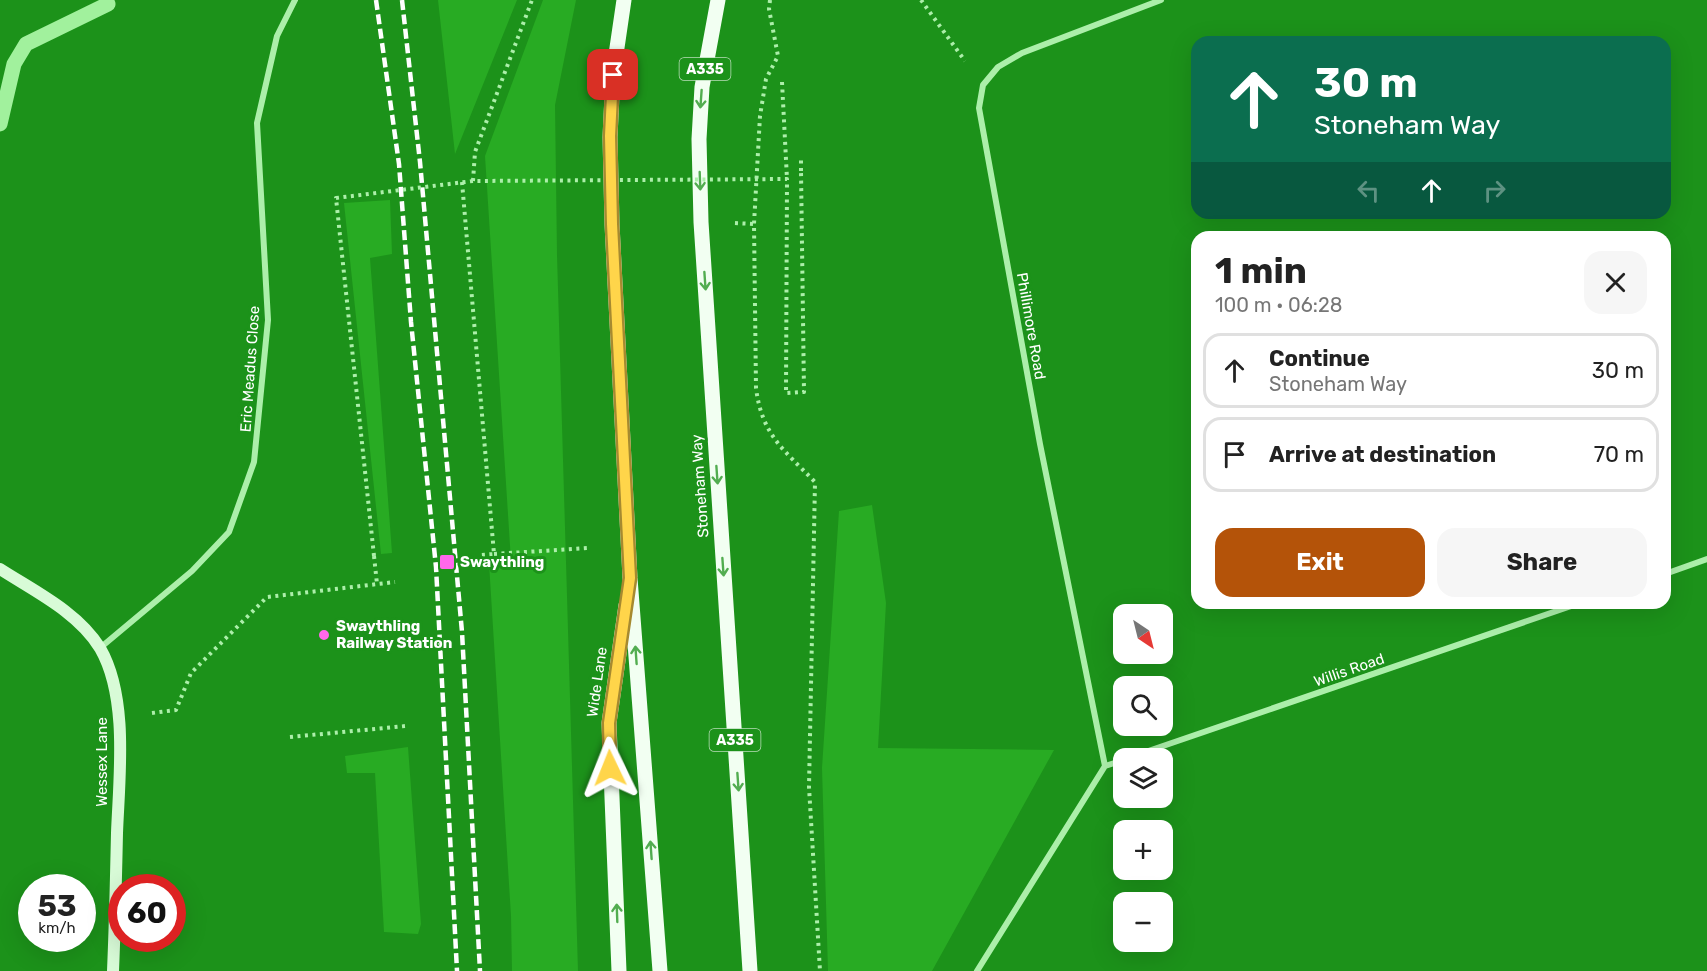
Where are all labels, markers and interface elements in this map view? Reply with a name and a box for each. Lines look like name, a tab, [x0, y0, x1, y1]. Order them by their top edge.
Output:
pin	[587, 49, 638, 100]
icon: arrive	[596, 58, 629, 91]
road number: A335	[680, 58, 730, 80]
text: 30 m	[1314, 58, 1418, 108]
icon: ahead	[1215, 60, 1293, 138]
one-way arrow	[696, 89, 707, 109]
text: Stoneham Way	[1314, 109, 1500, 141]
one-way arrow	[694, 170, 705, 190]
icon: left	[1352, 174, 1385, 207]
icon: ahead	[1415, 174, 1448, 207]
icon: right	[1478, 174, 1511, 207]
text: 1 min	[1215, 249, 1307, 292]
button: close	[1584, 251, 1647, 314]
one-way arrow	[699, 270, 710, 290]
street label: Phillimore Road	[1013, 271, 1049, 381]
text: 100 m · 06:28	[1215, 293, 1342, 317]
street label: Eric Meadus Close	[237, 305, 263, 433]
text: Continue	[1269, 345, 1370, 372]
icon: ahead	[1218, 354, 1251, 387]
text: 30 m	[1592, 357, 1644, 384]
text: Stoneham Way	[1269, 372, 1407, 396]
street label: Stoneham Way	[687, 434, 713, 538]
icon: arrive	[1218, 438, 1251, 471]
text: Arrive at destination	[1269, 441, 1496, 468]
text: 70 m	[1594, 441, 1644, 468]
one-way arrow	[712, 465, 723, 485]
button: Exit	[1215, 528, 1425, 597]
button: Share	[1437, 528, 1647, 597]
marker: Swaythling	[438, 553, 456, 571]
place label: Swaythling	[460, 553, 544, 571]
one-way arrow	[718, 556, 729, 576]
north arrow	[1113, 604, 1173, 664]
map controls	[1113, 604, 1173, 952]
place label: Swaythling Railway Station	[336, 617, 452, 652]
marker: Swaythling Railway Station	[317, 628, 331, 642]
street label: Wide Lane	[583, 646, 611, 718]
one-way arrow	[630, 646, 641, 666]
street label: Willis Road	[1311, 650, 1387, 690]
button: search	[1113, 676, 1173, 736]
street label: Wessex Lane	[93, 717, 111, 807]
road number: A335	[710, 729, 760, 751]
position arrow	[578, 736, 642, 800]
button: layers	[1113, 748, 1173, 808]
one-way arrow	[732, 772, 743, 792]
button: +	[1113, 820, 1173, 880]
one-way arrow	[645, 840, 656, 860]
speed limit sign: 60	[108, 874, 186, 952]
text: 53	[37, 888, 77, 924]
button: −	[1113, 892, 1173, 952]
one-way arrow	[611, 903, 622, 923]
text: km/h	[38, 919, 76, 937]

